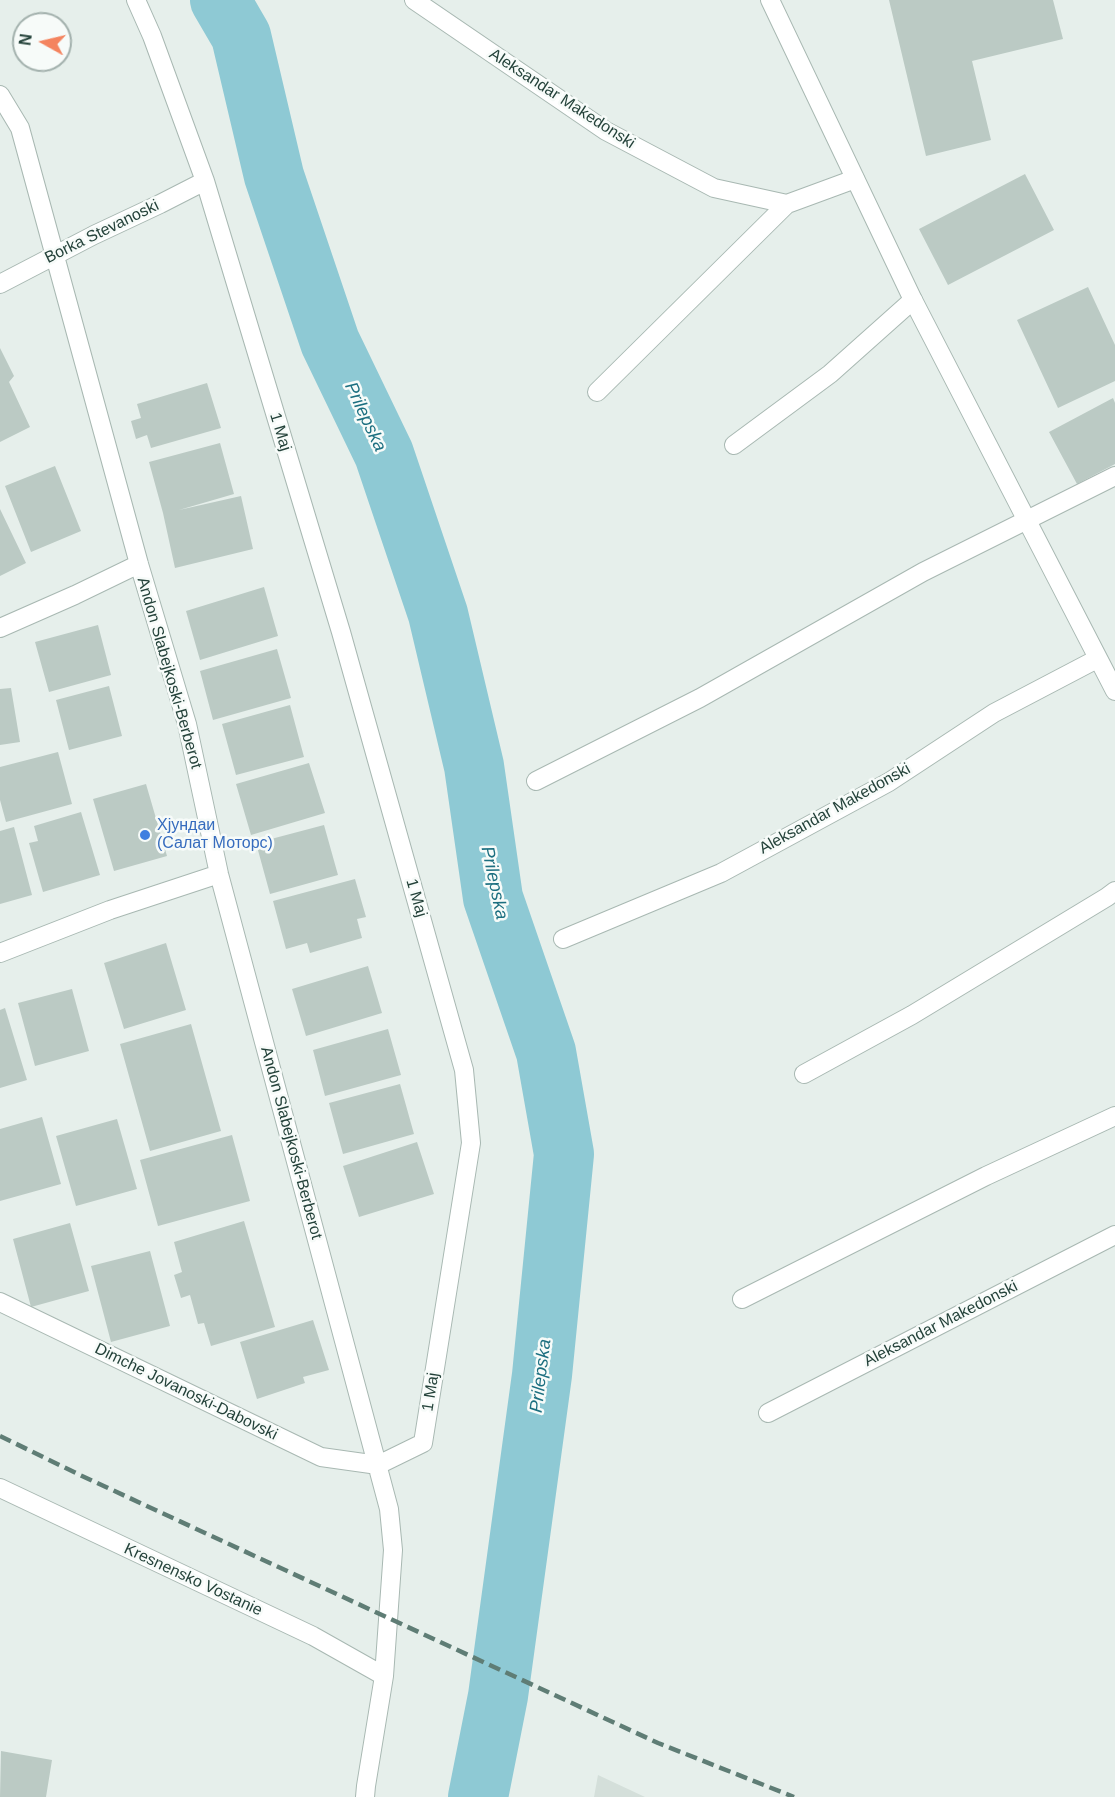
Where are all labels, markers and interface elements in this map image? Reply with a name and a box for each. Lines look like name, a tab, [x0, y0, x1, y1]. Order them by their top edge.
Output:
north arrow	[12, 12, 72, 72]
text: N	[16, 33, 35, 47]
street label: Aleksandar Makedonski	[486, 45, 638, 153]
street label: Borka Stevanoski	[42, 196, 162, 268]
water label: Prilepska	[340, 379, 390, 455]
street label: 1 Maj	[265, 410, 295, 454]
street label: Andon Slabejkoski-Berberot	[132, 575, 206, 771]
street label: Aleksandar Makedonski	[756, 759, 914, 859]
place label: Хјундаи (Салат Моторс)	[157, 816, 273, 854]
marker: Хјундаи (Салат Моторс)	[138, 828, 152, 842]
water label: Prilepska	[476, 845, 512, 921]
street label: 1 Maj	[401, 877, 431, 919]
street label: Andon Slabejkoski-Berberot	[256, 1045, 326, 1241]
street label: Aleksandar Makedonski	[861, 1277, 1021, 1371]
water label: Prilepska	[526, 1338, 556, 1414]
street label: Dimche Jovanoski-Dabovski	[91, 1339, 281, 1445]
street label: 1 Maj	[418, 1371, 444, 1413]
street label: Kresnensko Vostanie	[121, 1540, 265, 1620]

